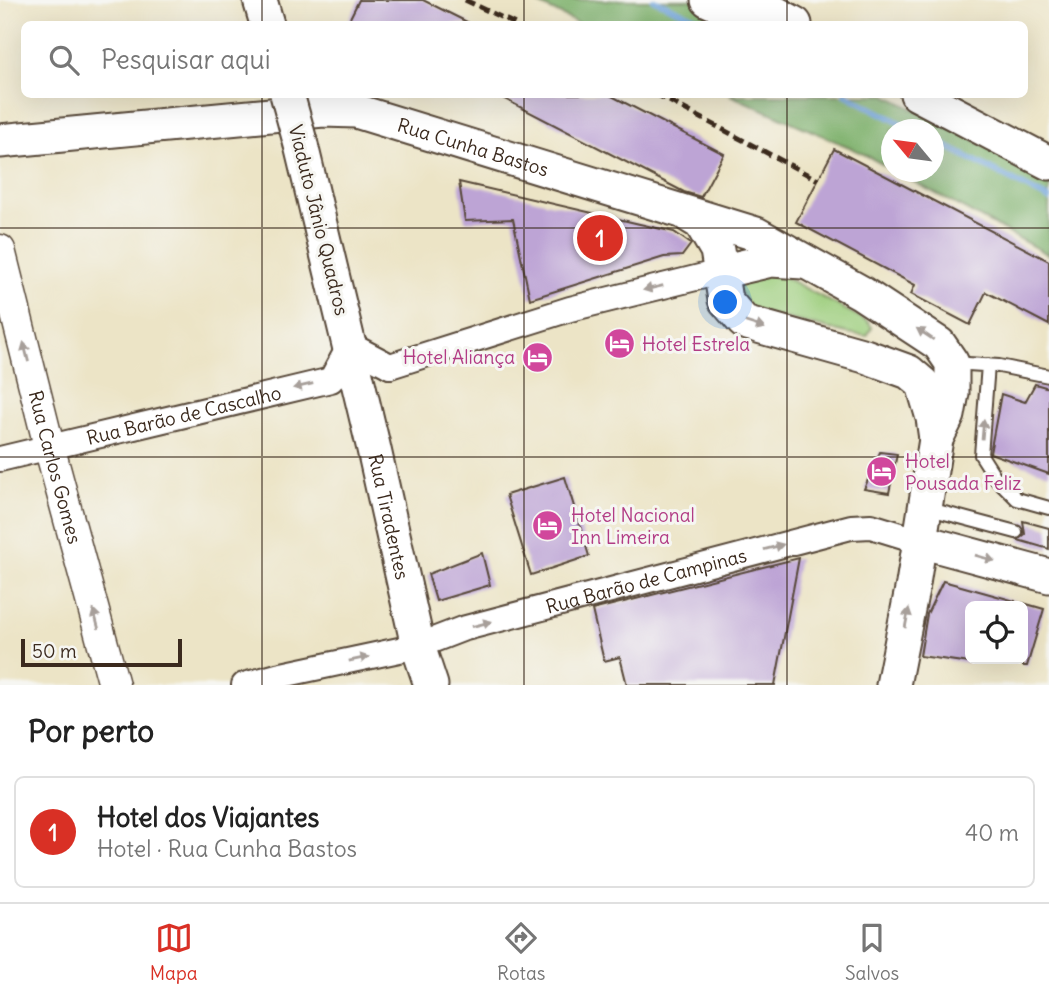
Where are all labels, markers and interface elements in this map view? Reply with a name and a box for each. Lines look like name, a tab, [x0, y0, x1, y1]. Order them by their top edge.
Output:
search box	[21, 21, 1028, 98]
icon: search	[45, 41, 83, 79]
text: Pesquisar aqui	[101, 43, 270, 76]
street label: Rua Cunha Bastos	[395, 112, 552, 182]
north arrow	[881, 119, 944, 182]
street label: Viaduto Jânio Quadros	[284, 122, 354, 318]
pin: 1	[577, 212, 623, 264]
one-way arrow	[642, 283, 664, 294]
your location	[708, 285, 742, 319]
one-way arrow	[744, 320, 765, 331]
hotel icon: Hotel Estrela	[602, 327, 636, 361]
one-way arrow	[916, 327, 934, 341]
place label: Hotel Estrela	[642, 332, 750, 356]
hotel icon: Hotel Aliança	[521, 340, 555, 374]
one-way arrow	[20, 341, 31, 363]
place label: Hotel Aliança	[403, 345, 515, 369]
street label: Rua Barão de Cascalho	[84, 380, 284, 450]
one-way arrow	[292, 381, 314, 392]
street label: Rua Carlos Gomes	[24, 388, 87, 546]
one-way arrow	[978, 418, 989, 440]
place label: Hotel Pousada Feliz	[905, 449, 1021, 495]
street label: Rua Tiradentes	[363, 452, 415, 582]
hotel icon: Hotel Pousada Feliz	[865, 455, 899, 489]
place label: Hotel Nacional Inn Limeira	[571, 503, 695, 549]
hotel icon: Hotel Nacional Inn Limeira	[531, 509, 565, 543]
one-way arrow	[763, 542, 784, 552]
street label: Rua Barão de Campinas	[543, 543, 749, 619]
one-way arrow	[974, 554, 995, 564]
map controls	[965, 601, 1028, 664]
button: locate	[965, 601, 1028, 664]
one-way arrow	[901, 607, 912, 629]
one-way arrow	[91, 608, 101, 629]
one-way arrow	[472, 618, 494, 629]
scale bar	[21, 636, 182, 668]
text: 50 m	[32, 639, 77, 663]
one-way arrow	[348, 653, 370, 664]
text: Por perto	[28, 712, 154, 750]
text: Hotel dos Viajantes	[97, 801, 319, 834]
text: 1	[48, 818, 58, 847]
text: 40 m	[965, 818, 1019, 847]
text: Hotel · Rua Cunha Bastos	[97, 834, 357, 863]
tab: Mapa	[150, 919, 198, 985]
tab: Rotas	[497, 919, 545, 985]
tab: Salvos	[845, 919, 899, 985]

